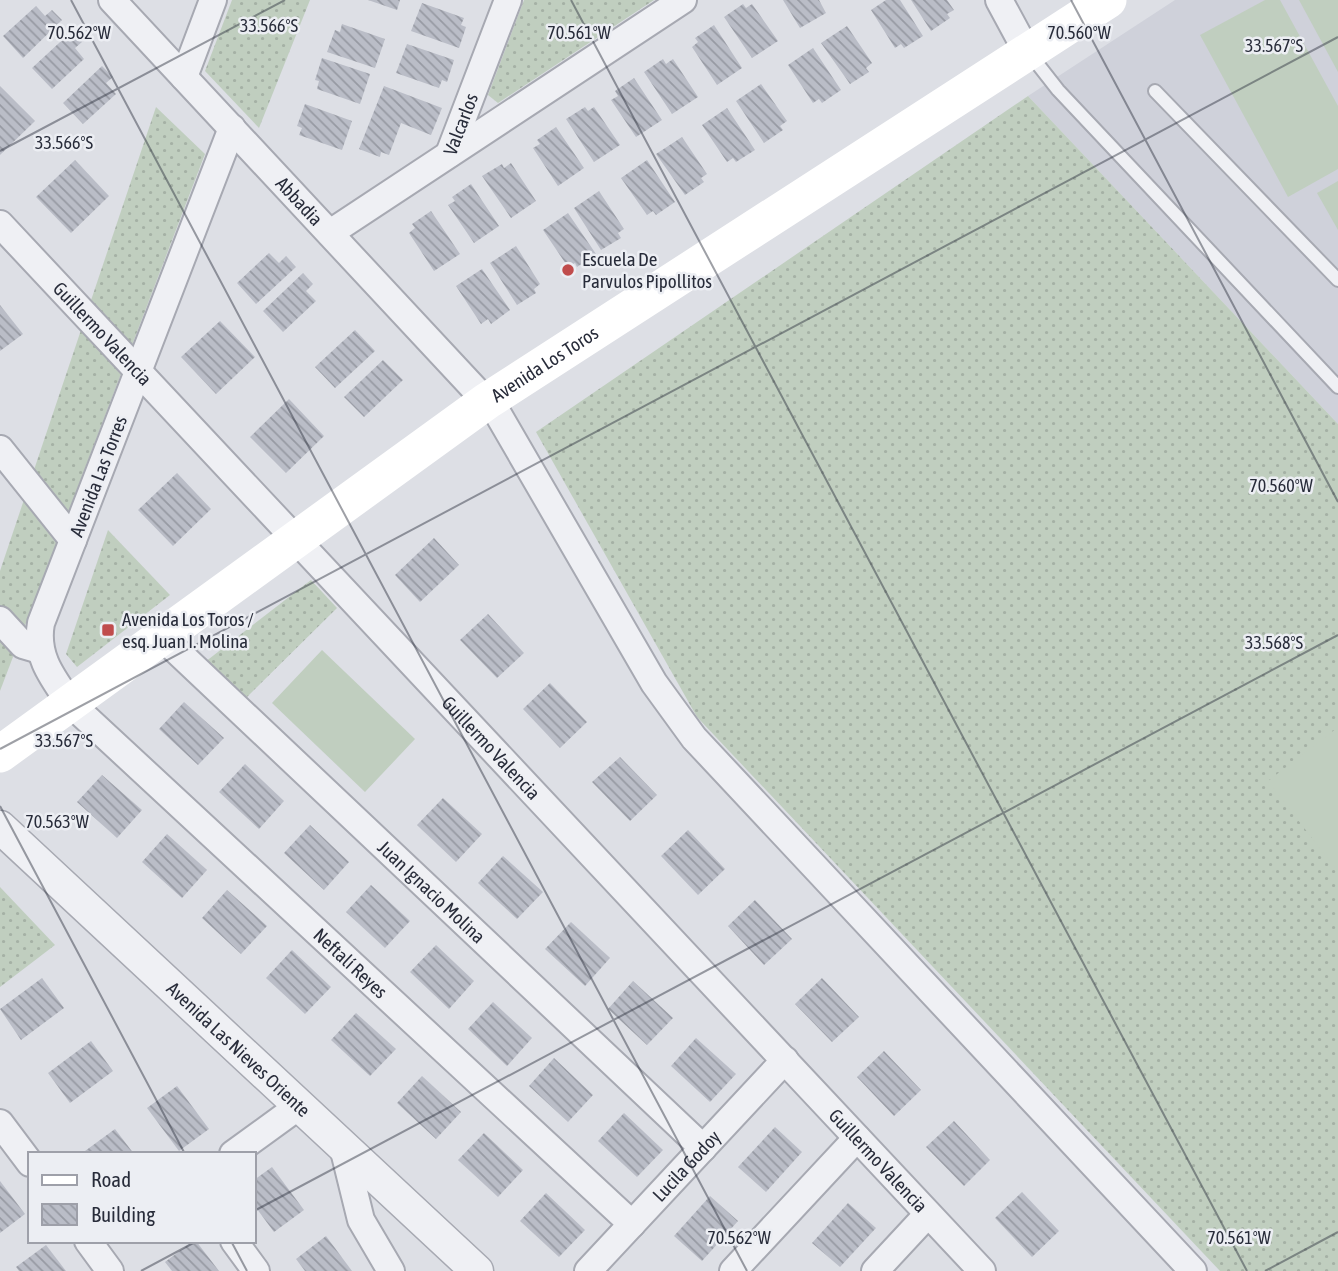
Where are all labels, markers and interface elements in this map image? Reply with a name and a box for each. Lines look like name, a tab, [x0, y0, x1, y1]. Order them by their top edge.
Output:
text: 33.566°S	[240, 15, 298, 36]
text: 70.562°W	[47, 22, 111, 43]
text: 70.561°W	[547, 22, 611, 43]
text: 70.560°W	[1047, 22, 1111, 43]
text: 33.567°S	[1245, 35, 1303, 56]
street label: Valcarlos	[439, 90, 482, 158]
text: 33.566°S	[35, 132, 93, 153]
street label: Abbadia	[272, 172, 327, 230]
place label: Escuela De Parvulos Pipollitos	[582, 248, 712, 292]
marker: Escuela De Parvulos Pipollitos	[560, 262, 576, 278]
street label: Guillermo Valencia	[49, 277, 156, 390]
street label: Avenida Los Toros	[487, 321, 602, 406]
street label: Avenida Las Torres	[65, 412, 131, 540]
text: 70.560°W	[1249, 475, 1313, 496]
place label: Avenida Los Toros / esq. Juan I. Molina	[122, 608, 254, 652]
marker: Avenida Los Toros / esq. Juan I. Molina	[100, 622, 116, 638]
text: 33.568°S	[1245, 632, 1303, 653]
street label: Guillermo Valencia	[437, 691, 545, 804]
text: 33.567°S	[35, 730, 93, 751]
text: 70.563°W	[25, 811, 89, 832]
street label: Juan Ignacio Molina	[374, 836, 490, 948]
street label: Neftalí Reyes	[309, 924, 392, 1003]
street label: Avenida Las Nieves Oriente	[162, 977, 315, 1121]
street label: Guillermo Valencia	[825, 1104, 932, 1217]
street label: Lucila Godoy	[648, 1126, 725, 1206]
legend	[28, 1152, 256, 1243]
text: Road	[91, 1167, 131, 1191]
text: Building	[91, 1202, 155, 1226]
text: 70.562°W	[707, 1227, 771, 1248]
text: 70.561°W	[1207, 1227, 1271, 1248]

